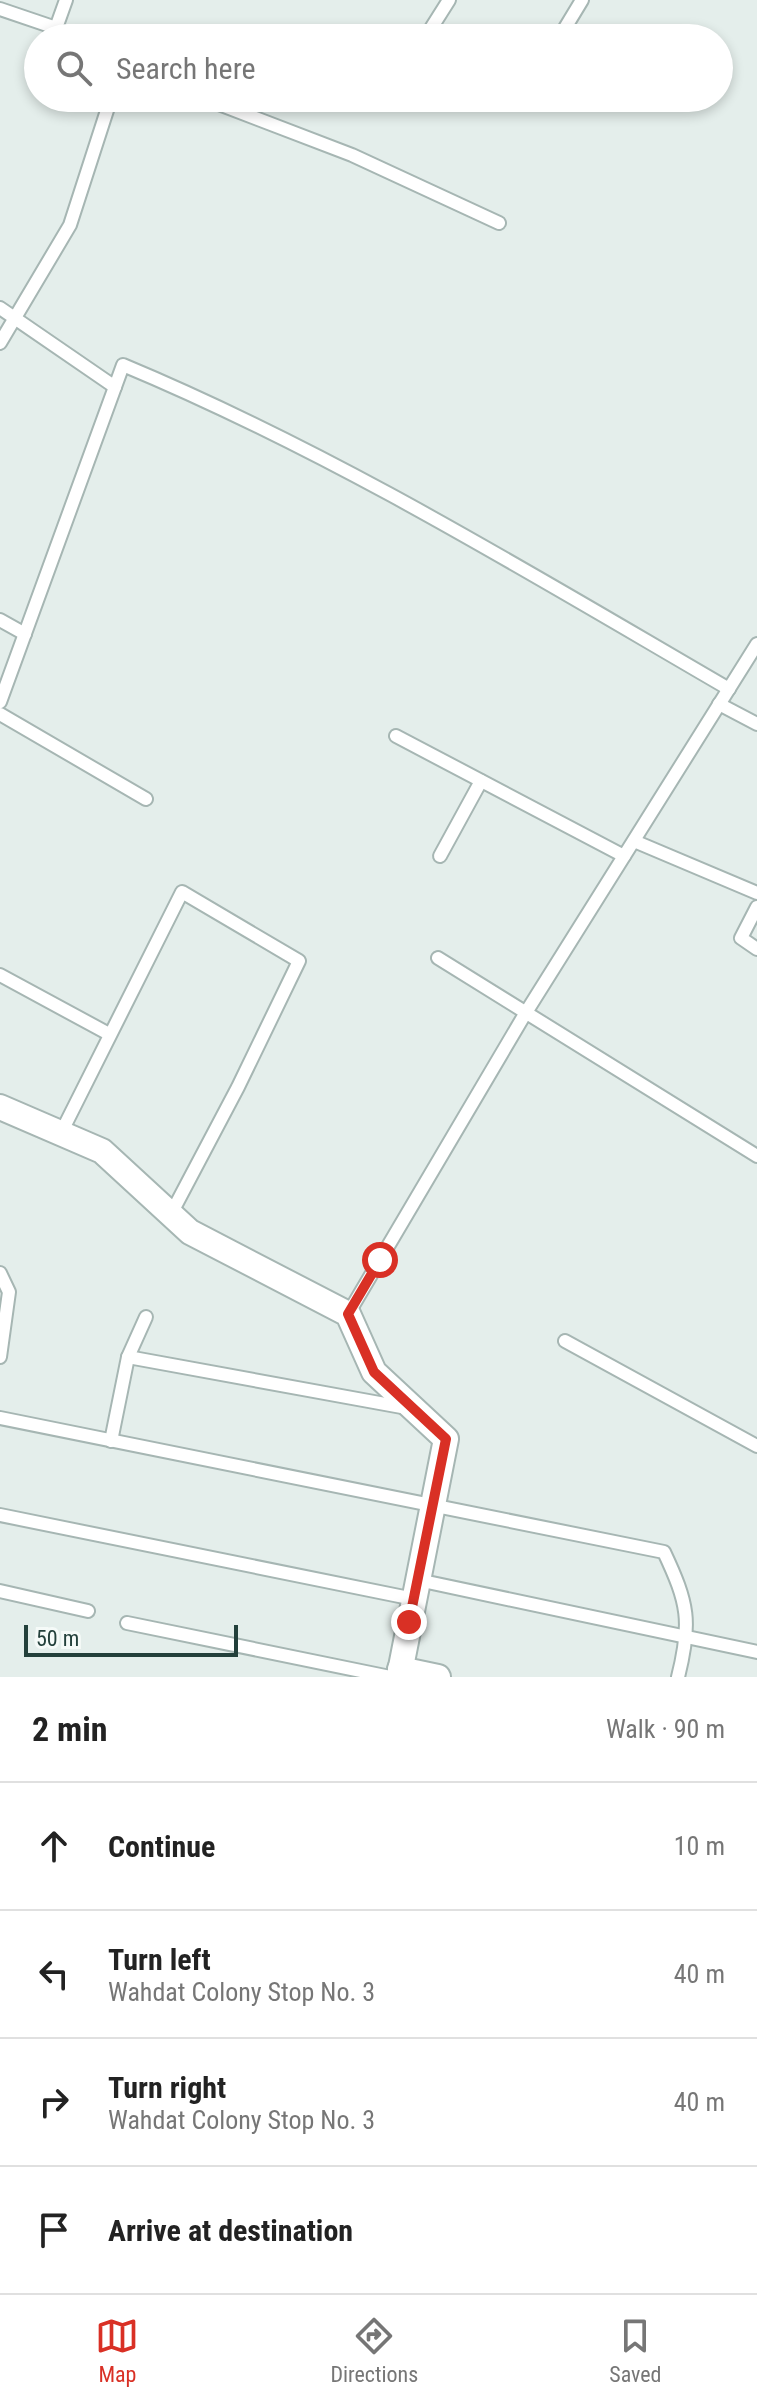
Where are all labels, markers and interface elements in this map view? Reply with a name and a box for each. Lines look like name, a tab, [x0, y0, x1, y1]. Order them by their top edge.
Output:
search box	[24, 24, 733, 112]
icon: search	[52, 46, 96, 90]
text: Search here	[116, 51, 256, 86]
route start	[362, 1242, 398, 1278]
route end	[391, 1604, 427, 1640]
scale bar	[24, 1621, 238, 1657]
text: 50 m	[36, 1626, 79, 1651]
text: 2 min	[32, 1709, 108, 1749]
text: Walk · 90 m	[606, 1714, 725, 1744]
icon: ahead	[32, 1824, 76, 1868]
text: Continue	[108, 1829, 215, 1864]
text: 10 m	[674, 1831, 725, 1861]
text: Turn left	[108, 1942, 211, 1977]
icon: left	[32, 1952, 76, 1996]
text: 40 m	[674, 1959, 725, 1989]
text: Wahdat Colony Stop No. 3	[108, 1977, 375, 2007]
text: Turn right	[108, 2070, 226, 2105]
icon: right	[32, 2080, 76, 2124]
text: 40 m	[674, 2087, 725, 2117]
text: Wahdat Colony Stop No. 3	[108, 2105, 375, 2135]
icon: arrive	[32, 2208, 76, 2252]
text: Arrive at destination	[108, 2213, 353, 2248]
tab: Map	[95, 2314, 139, 2387]
tab: Directions	[330, 2314, 418, 2387]
tab: Saved	[609, 2314, 662, 2387]

